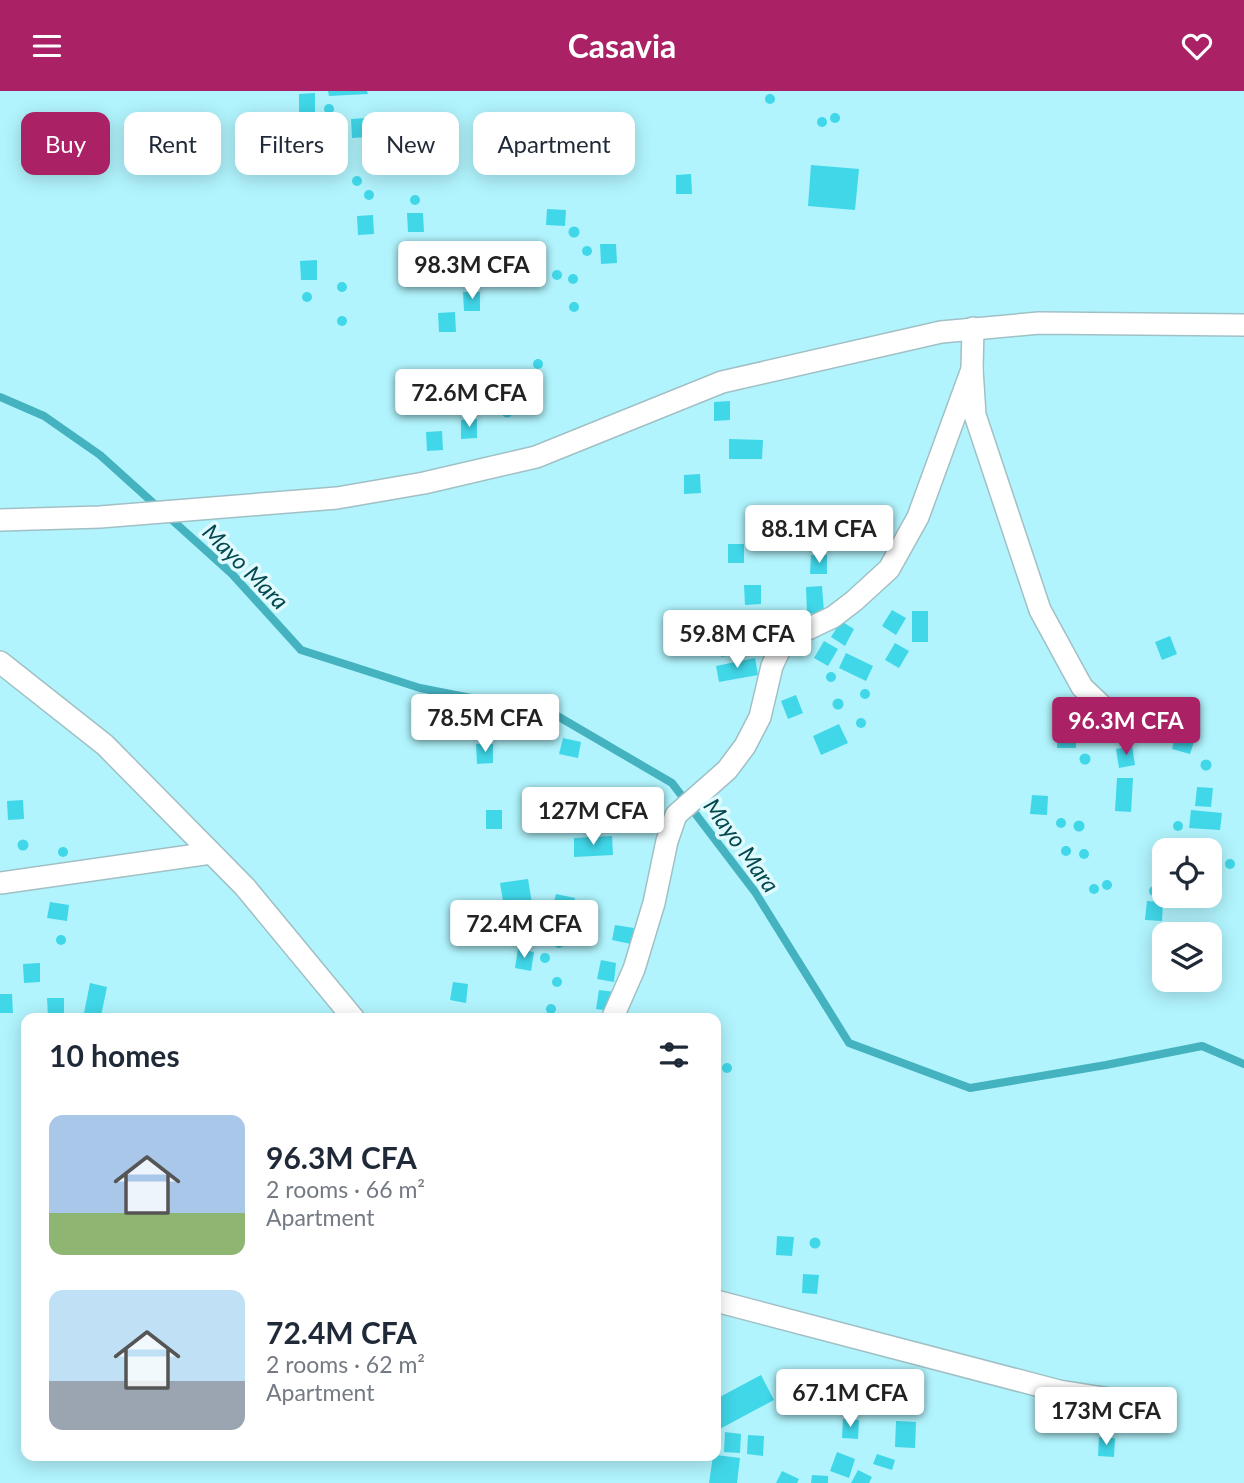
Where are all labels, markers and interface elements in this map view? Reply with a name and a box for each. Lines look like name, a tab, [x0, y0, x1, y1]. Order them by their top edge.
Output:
text: Casavia	[568, 26, 676, 65]
icon: menu	[28, 27, 66, 65]
icon: heart	[1178, 27, 1216, 65]
chip: Buy	[21, 112, 110, 175]
chip: Rent	[124, 112, 221, 175]
chip: Filters	[235, 112, 348, 175]
chip: New	[362, 112, 459, 175]
chip: Apartment	[473, 112, 635, 175]
pin: 98.3M CFA	[392, 241, 552, 301]
text: 98.3M CFA	[414, 250, 530, 278]
pin: 72.6M CFA	[389, 369, 549, 429]
text: 72.6M CFA	[411, 378, 527, 406]
pin: 88.1M CFA	[739, 505, 899, 565]
text: 88.1M CFA	[761, 514, 877, 542]
water label: Mayo Mara	[197, 517, 295, 615]
pin: 59.8M CFA	[657, 611, 817, 670]
text: 59.8M CFA	[679, 619, 795, 647]
pin: 78.5M CFA	[405, 695, 565, 754]
pin: 96.3M CFA	[1046, 697, 1206, 757]
text: 78.5M CFA	[427, 703, 543, 731]
text: 96.3M CFA	[1068, 706, 1184, 734]
pin: 127M CFA	[521, 787, 665, 847]
water label: Mayo Mara	[698, 792, 786, 898]
text: 127M CFA	[538, 796, 648, 824]
map controls	[1152, 838, 1222, 992]
button: locate	[1152, 838, 1222, 908]
pin: 72.4M CFA	[444, 901, 604, 960]
text: 72.4M CFA	[466, 909, 582, 937]
button: layers	[1152, 922, 1222, 992]
icon: filters	[655, 1036, 693, 1074]
text: 10 homes	[49, 1037, 180, 1073]
text: 96.3M CFA	[266, 1139, 417, 1175]
icon: home	[105, 1143, 189, 1227]
text: 2 rooms · 66 m²	[266, 1175, 425, 1203]
text: Apartment	[266, 1203, 374, 1231]
text: 72.4M CFA	[266, 1314, 417, 1350]
icon: home	[105, 1318, 189, 1402]
text: 2 rooms · 62 m²	[266, 1350, 425, 1378]
pin: 67.1M CFA	[770, 1369, 930, 1429]
text: Apartment	[266, 1378, 374, 1406]
text: 67.1M CFA	[792, 1378, 908, 1406]
pin: 173M CFA	[1034, 1387, 1178, 1447]
text: 173M CFA	[1051, 1396, 1161, 1424]

